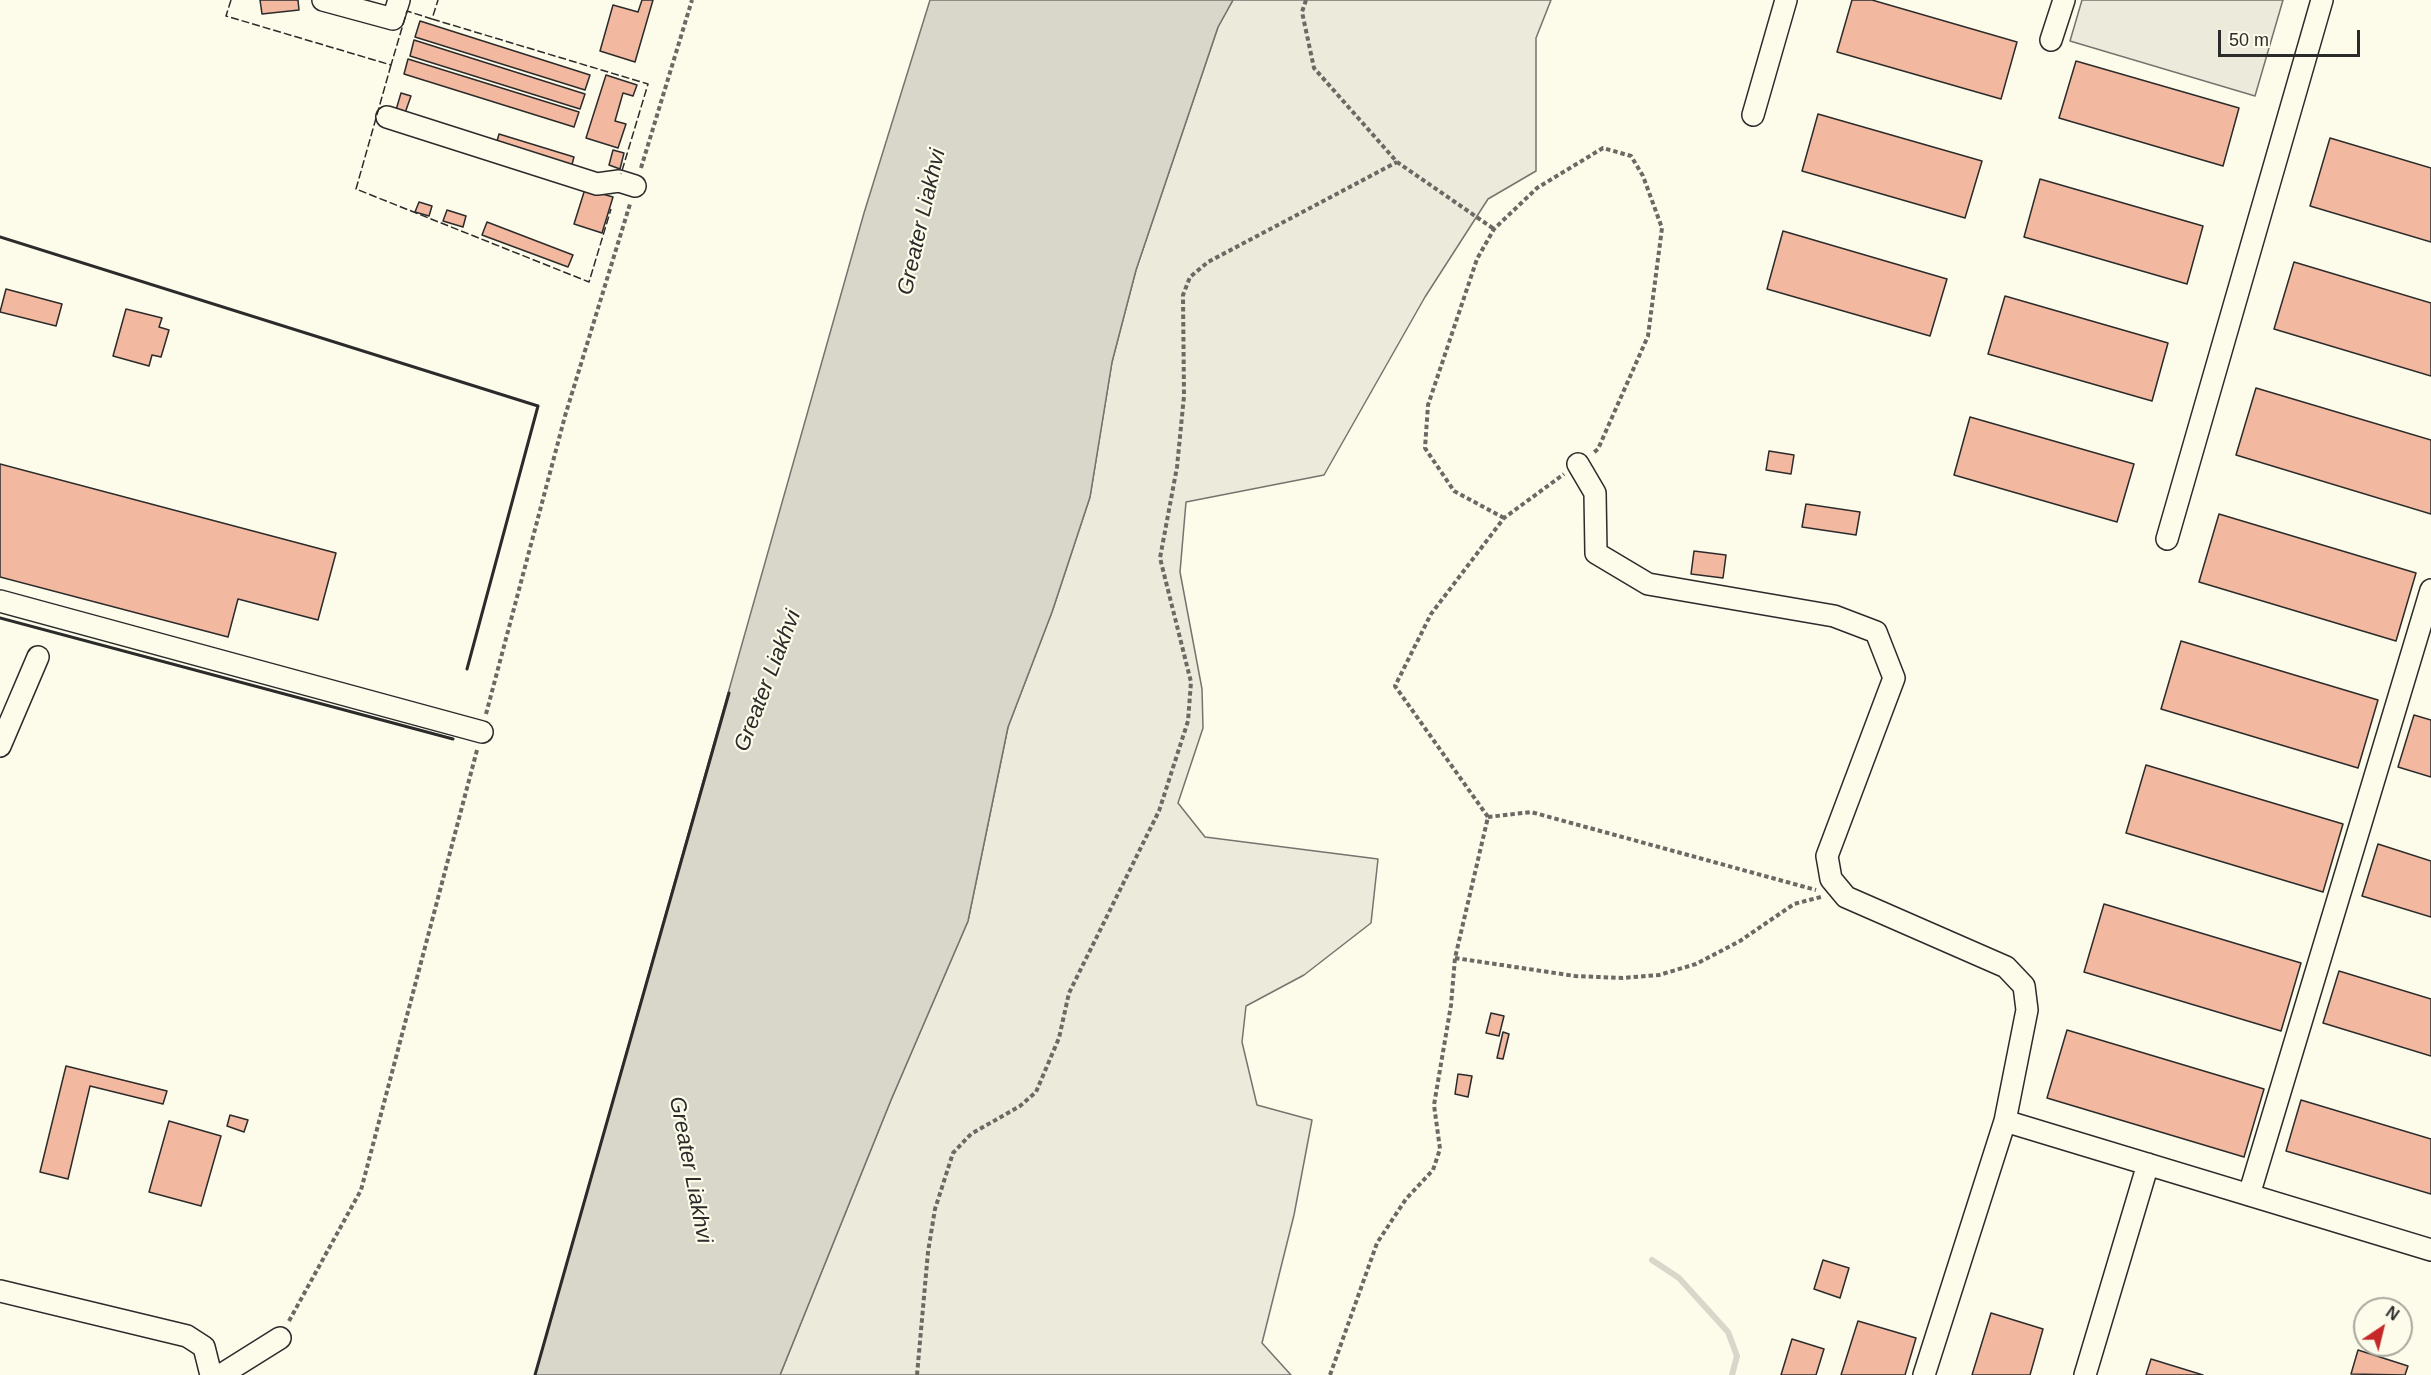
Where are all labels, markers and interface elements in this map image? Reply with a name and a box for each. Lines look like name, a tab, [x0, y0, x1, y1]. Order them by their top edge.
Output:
scale bar	[2221, 18, 2364, 56]
text: 50 m	[2229, 30, 2269, 50]
water label: Greater Liakhvi	[892, 146, 952, 298]
water label: Greater Liakhvi	[729, 607, 807, 755]
water label: Greater Liakhvi	[663, 1094, 717, 1246]
north arrow	[2353, 1297, 2413, 1357]
text: N	[2383, 1303, 2402, 1324]

